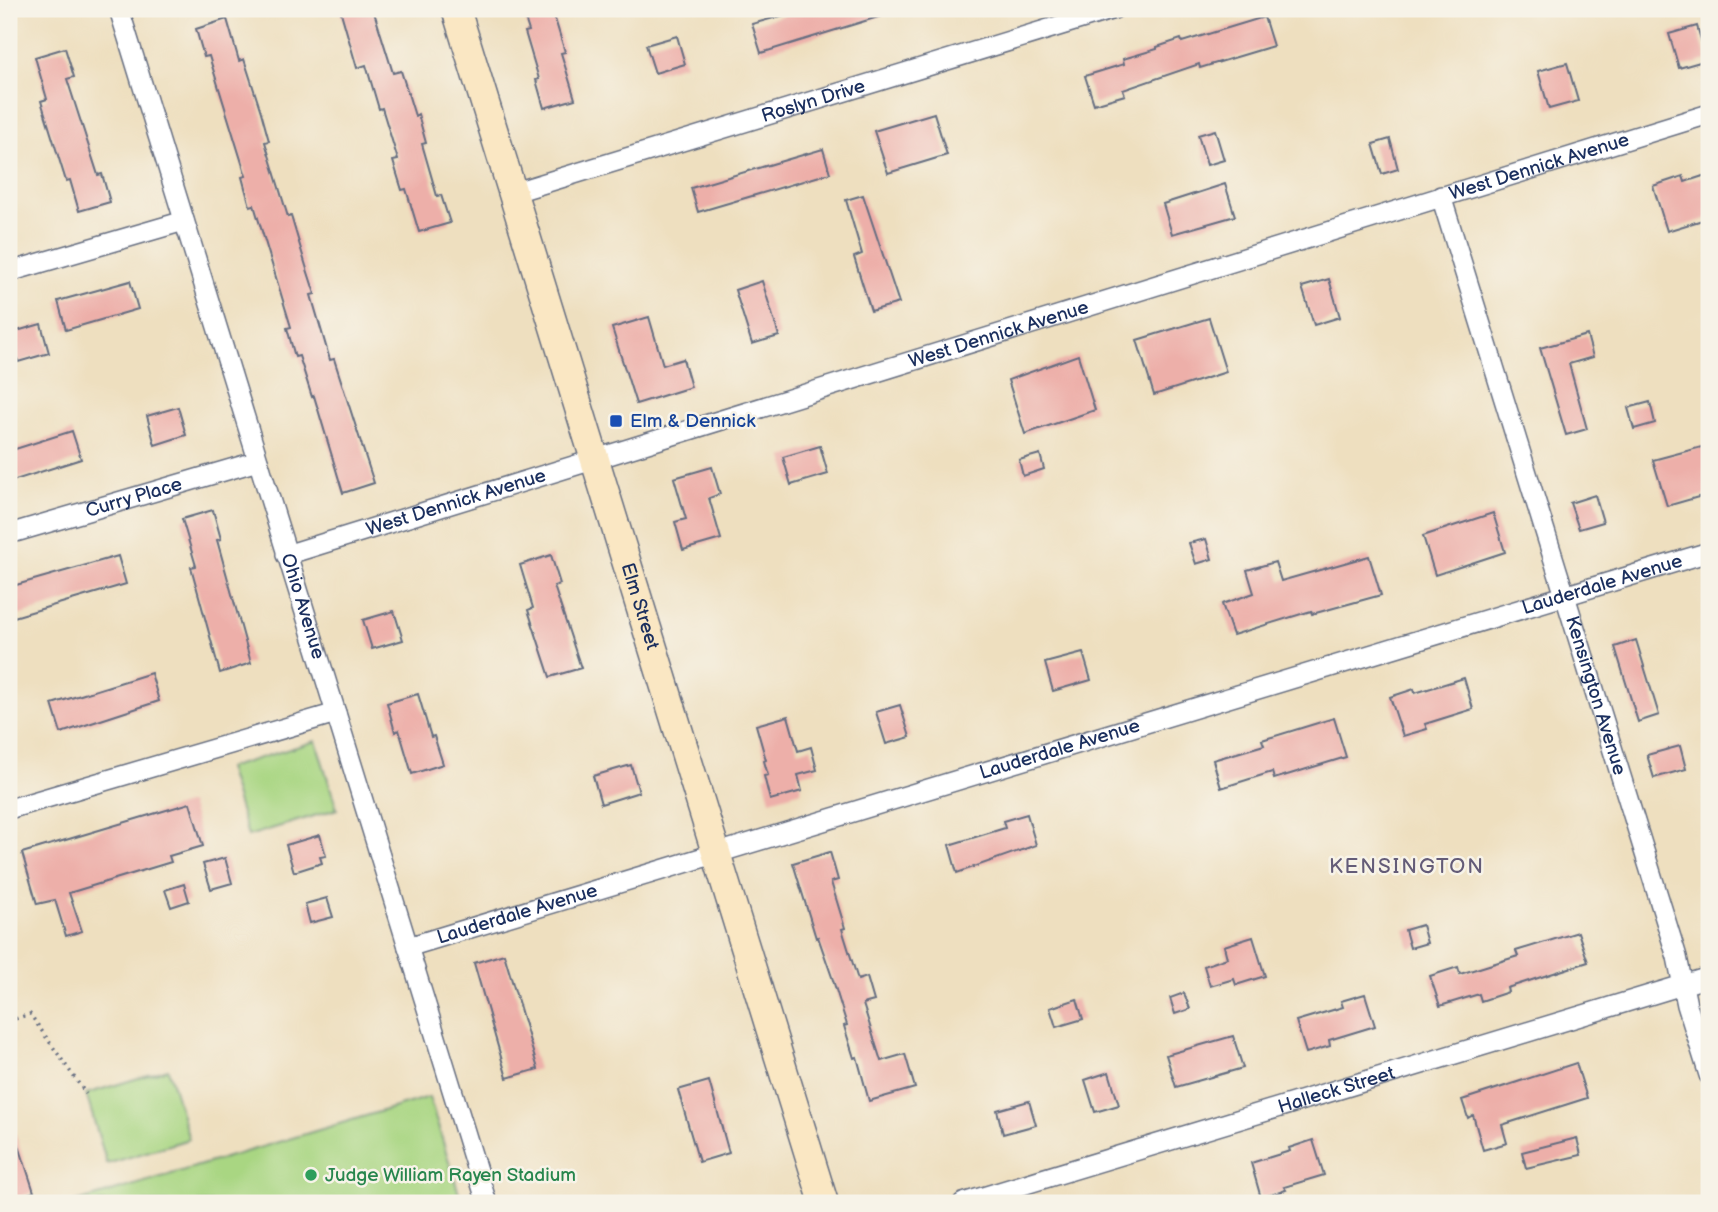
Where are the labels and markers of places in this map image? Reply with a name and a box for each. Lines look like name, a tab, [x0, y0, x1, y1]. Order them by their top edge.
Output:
place label: Elm & Dennick	[630, 410, 756, 433]
marker: Elm & Dennick	[608, 413, 624, 429]
place label: Judge William Rayen Stadium	[325, 1164, 576, 1187]
marker: Judge William Rayen Stadium	[303, 1167, 319, 1183]

